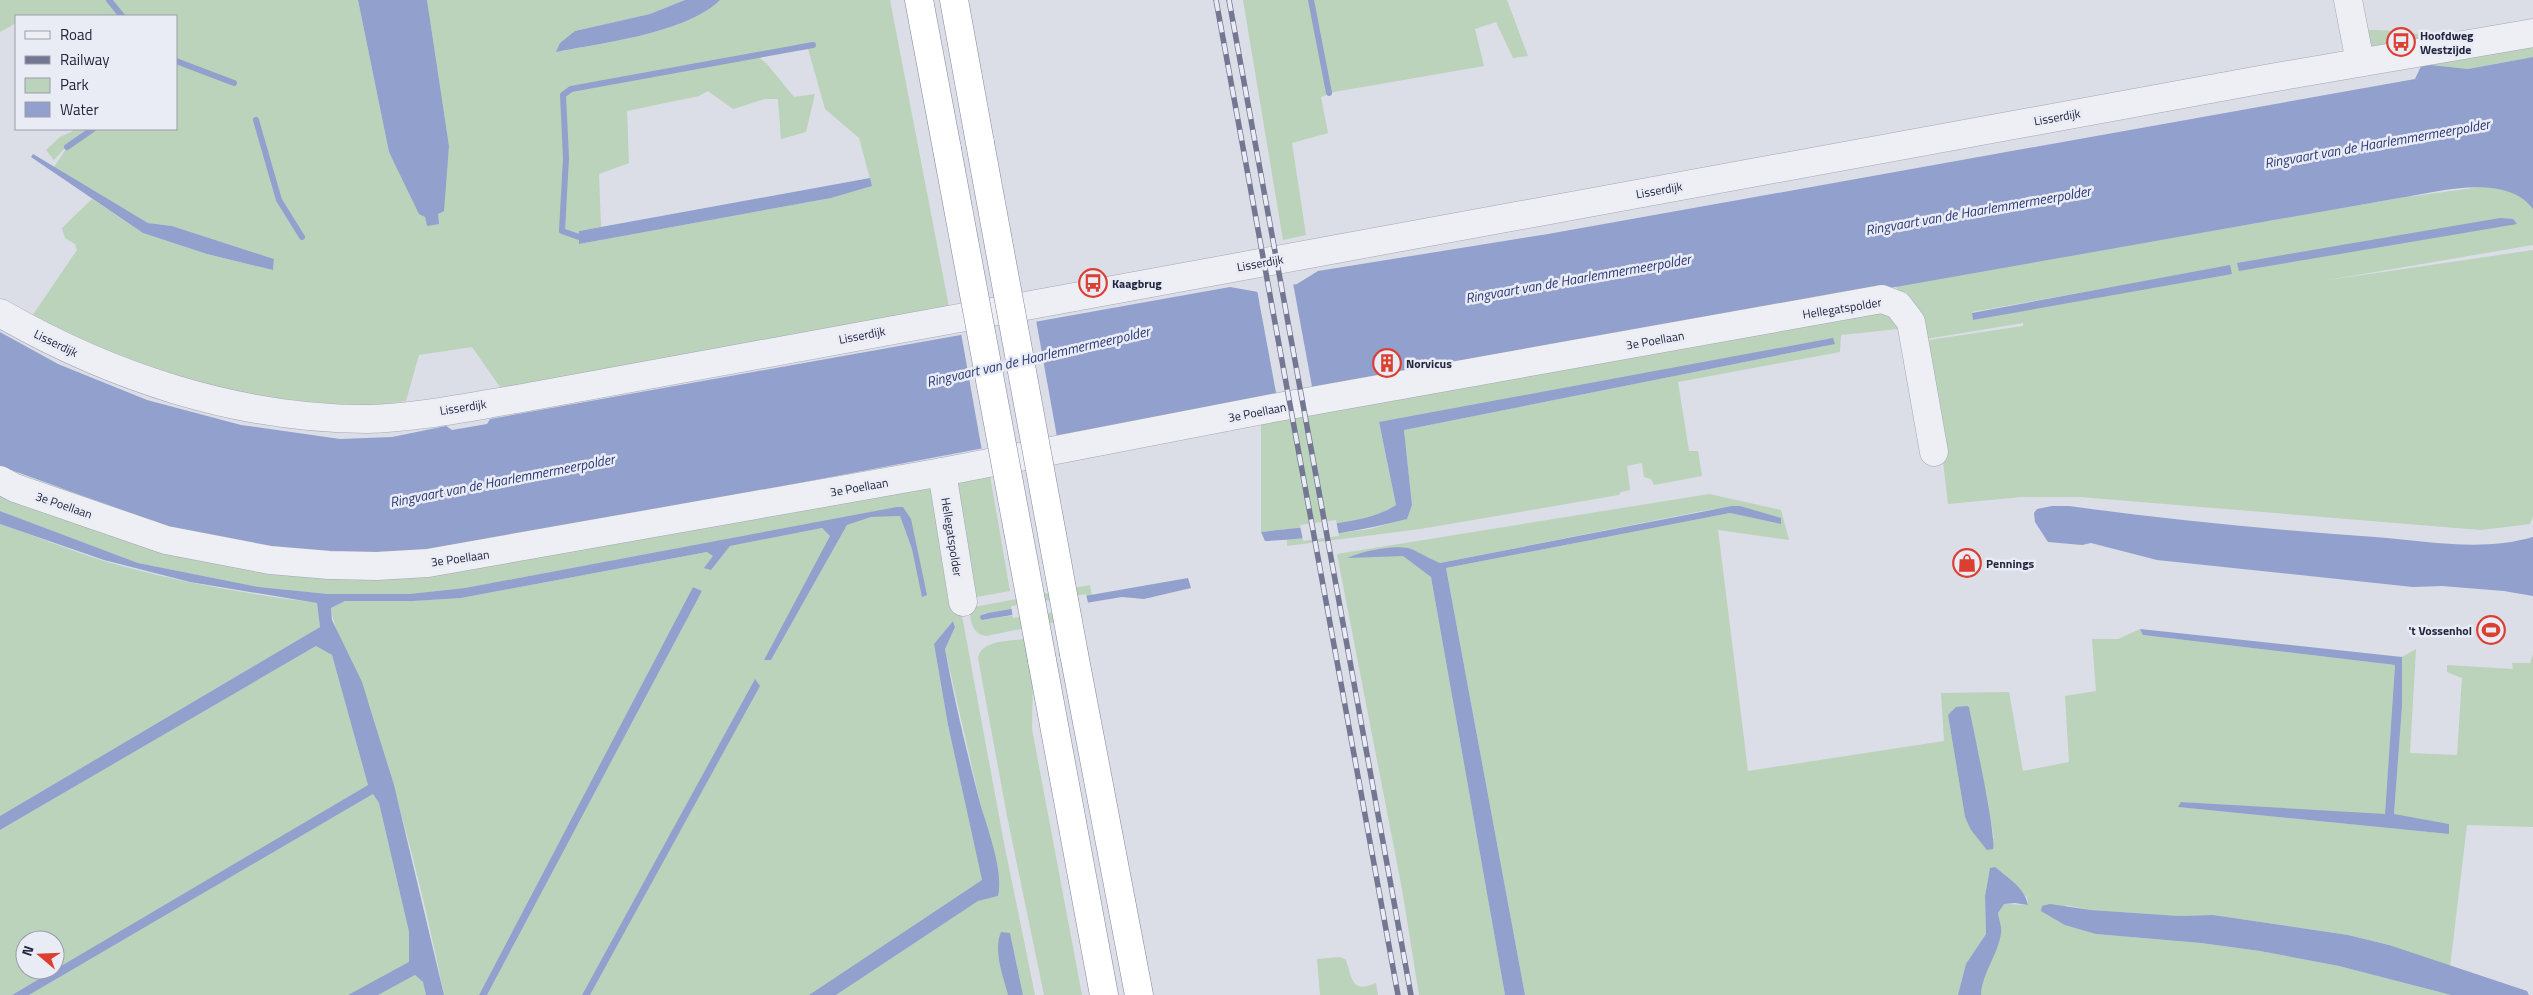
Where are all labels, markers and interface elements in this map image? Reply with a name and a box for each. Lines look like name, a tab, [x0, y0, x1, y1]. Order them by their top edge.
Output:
legend	[15, 15, 178, 130]
text: Road	[60, 23, 92, 46]
place label: Hoofdweg Westzijde	[2420, 26, 2474, 59]
bus stop icon: Hoofdweg Westzijde	[2386, 27, 2416, 57]
text: Railway	[60, 48, 110, 71]
text: Park	[60, 73, 89, 96]
text: Water	[60, 98, 99, 121]
street label: Lisserdijk	[2032, 104, 2082, 130]
water label: Ringvaart van de Haarlemmermeerpolder	[2263, 113, 2493, 173]
street label: Lisserdijk	[1634, 177, 1684, 203]
water label: Ringvaart van de Haarlemmermeerpolder	[1864, 180, 2094, 240]
water label: Ringvaart van de Haarlemmermeerpolder	[1464, 248, 1694, 308]
street label: Lisserdijk	[1235, 250, 1285, 276]
bus stop icon: Kaagbrug	[1078, 268, 1108, 298]
place label: Kaagbrug	[1112, 274, 1162, 293]
street label: Hellegatspolder	[1801, 292, 1883, 324]
water label: Ringvaart van de Haarlemmermeerpolder	[924, 320, 1153, 392]
street label: Lisserdijk	[837, 321, 887, 349]
street label: Lisserdijk	[31, 324, 81, 362]
street label: 3e Poellaan	[1624, 326, 1686, 354]
building icon: Norvicus	[1372, 348, 1402, 378]
place label: Norvicus	[1406, 354, 1452, 373]
street label: Lisserdijk	[438, 394, 488, 420]
street label: 3e Poellaan	[1226, 397, 1288, 427]
water label: Ringvaart van de Haarlemmermeerpolder	[388, 448, 618, 512]
street label: 3e Poellaan	[828, 473, 890, 501]
street label: 3e Poellaan	[33, 486, 95, 524]
street label: Hellegatspolder	[936, 496, 968, 578]
street label: 3e Poellaan	[430, 544, 490, 572]
shop icon: Pennings	[1952, 548, 1982, 578]
place label: Pennings	[1986, 554, 2035, 573]
sports icon: 't Vossenhol	[2476, 615, 2506, 645]
place label: 't Vossenhol	[2409, 621, 2472, 640]
north arrow	[15, 930, 65, 980]
text: N	[16, 943, 39, 959]

